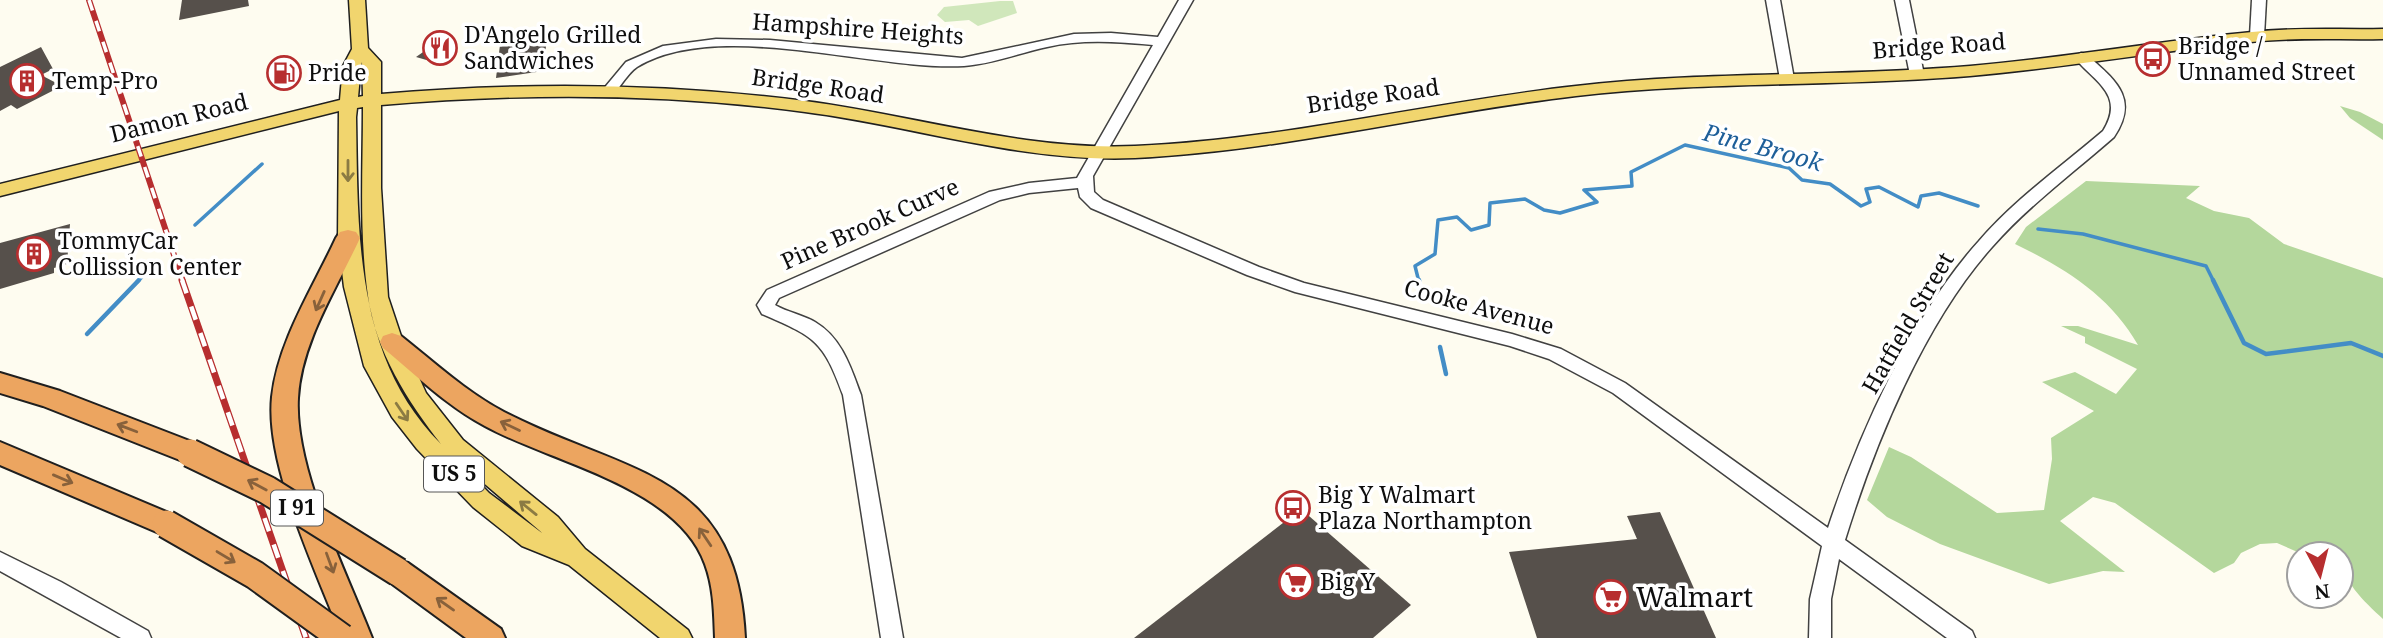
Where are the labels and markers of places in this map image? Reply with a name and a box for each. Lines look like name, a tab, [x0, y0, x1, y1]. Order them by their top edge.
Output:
place label: D'Angelo Grilled Sandwiches	[464, 18, 641, 76]
restaurant icon: D'Angelo Grilled Sandwiches	[421, 29, 459, 67]
place label: Bridge / Unnamed Street	[2178, 29, 2355, 87]
bus stop icon: Bridge / Unnamed Street	[2134, 40, 2172, 78]
fuel station icon: Pride	[265, 54, 303, 92]
place label: Pride	[308, 56, 367, 88]
building icon: Temp-Pro	[8, 62, 46, 100]
place label: Temp-Pro	[52, 64, 158, 96]
place label: TommyCar Collission Center	[58, 224, 242, 282]
building icon: TommyCar Collission Center	[15, 235, 53, 273]
place label: Big Y Walmart Plaza Northampton	[1318, 478, 1532, 536]
bus stop icon: Big Y Walmart Plaza Northampton	[1274, 489, 1312, 527]
supermarket icon: Big Y	[1277, 563, 1315, 601]
place label: Big Y	[1320, 565, 1376, 597]
place label: Walmart	[1636, 577, 1753, 615]
supermarket icon: Walmart	[1592, 578, 1630, 616]

